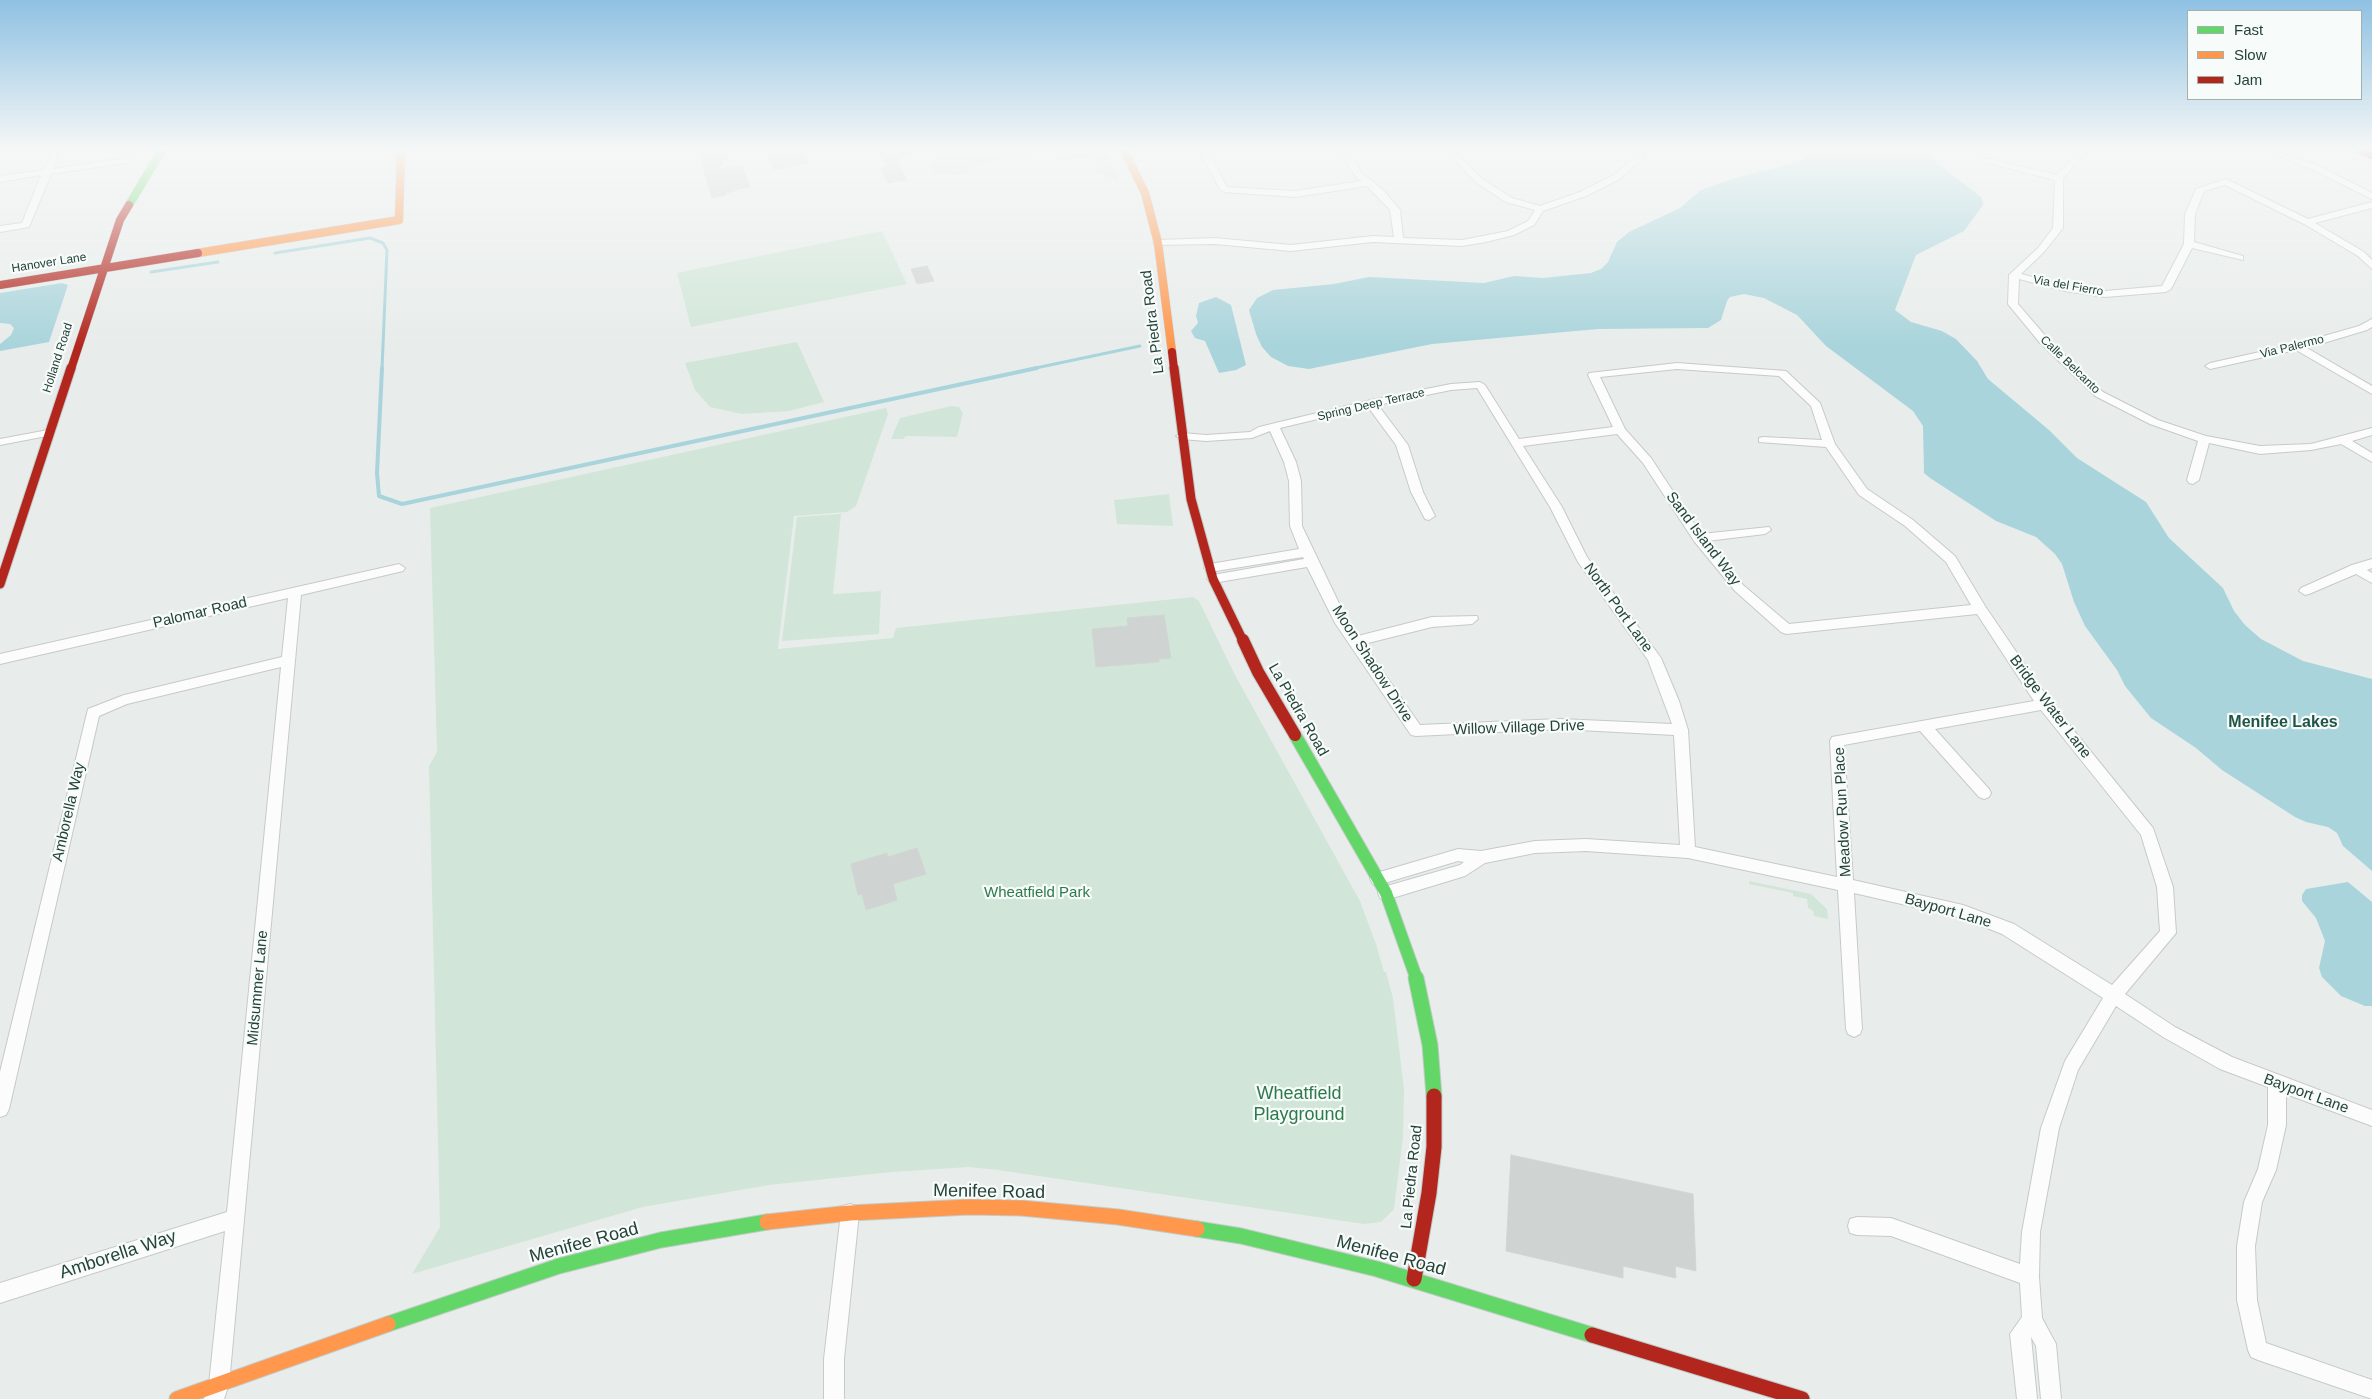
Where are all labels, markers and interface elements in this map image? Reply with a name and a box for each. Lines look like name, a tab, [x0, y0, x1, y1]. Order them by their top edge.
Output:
legend	[2187, 10, 2362, 100]
text: Fast	[2234, 21, 2263, 38]
text: Slow	[2234, 46, 2267, 63]
text: Jam	[2234, 71, 2262, 88]
street label: Hanover Lane	[11, 250, 87, 276]
street label: La Piedra Road	[1138, 269, 1168, 375]
street label: Via del Fierro	[2032, 273, 2104, 299]
street label: Holland Road	[40, 321, 76, 395]
street label: Via Palermo	[2259, 332, 2325, 362]
street label: Calle Belcanto	[2037, 333, 2103, 397]
street label: Spring Deep Terrace	[1316, 386, 1426, 424]
street label: Sand Island Way	[1662, 489, 1744, 589]
street label: North Port Lane	[1580, 560, 1656, 656]
street label: Palomar Road	[151, 593, 249, 633]
street label: Moon Shadow Drive	[1328, 602, 1416, 726]
street label: Bridge Water Lane	[2005, 652, 2095, 762]
street label: La Piedra Road	[1264, 660, 1332, 760]
district label: Menifee Lakes	[2228, 713, 2338, 733]
street label: Willow Village Drive	[1453, 717, 1585, 739]
street label: Meadow Run Place	[1831, 747, 1855, 877]
street label: Amborella Way	[49, 761, 89, 863]
park label: Wheatfield Park	[984, 884, 1090, 902]
street label: Bayport Lane	[1903, 890, 1993, 932]
street label: Midsummer Lane	[244, 929, 272, 1047]
street label: Bayport Lane	[2261, 1070, 2351, 1118]
park label: Wheatfield Playground	[1253, 1083, 1345, 1126]
street label: La Piedra Road	[1398, 1124, 1426, 1230]
street label: Menifee Road	[933, 1180, 1045, 1204]
street label: Menifee Road	[527, 1218, 641, 1268]
street label: Amborella Way	[57, 1226, 179, 1284]
street label: Menifee Road	[1334, 1231, 1448, 1281]

